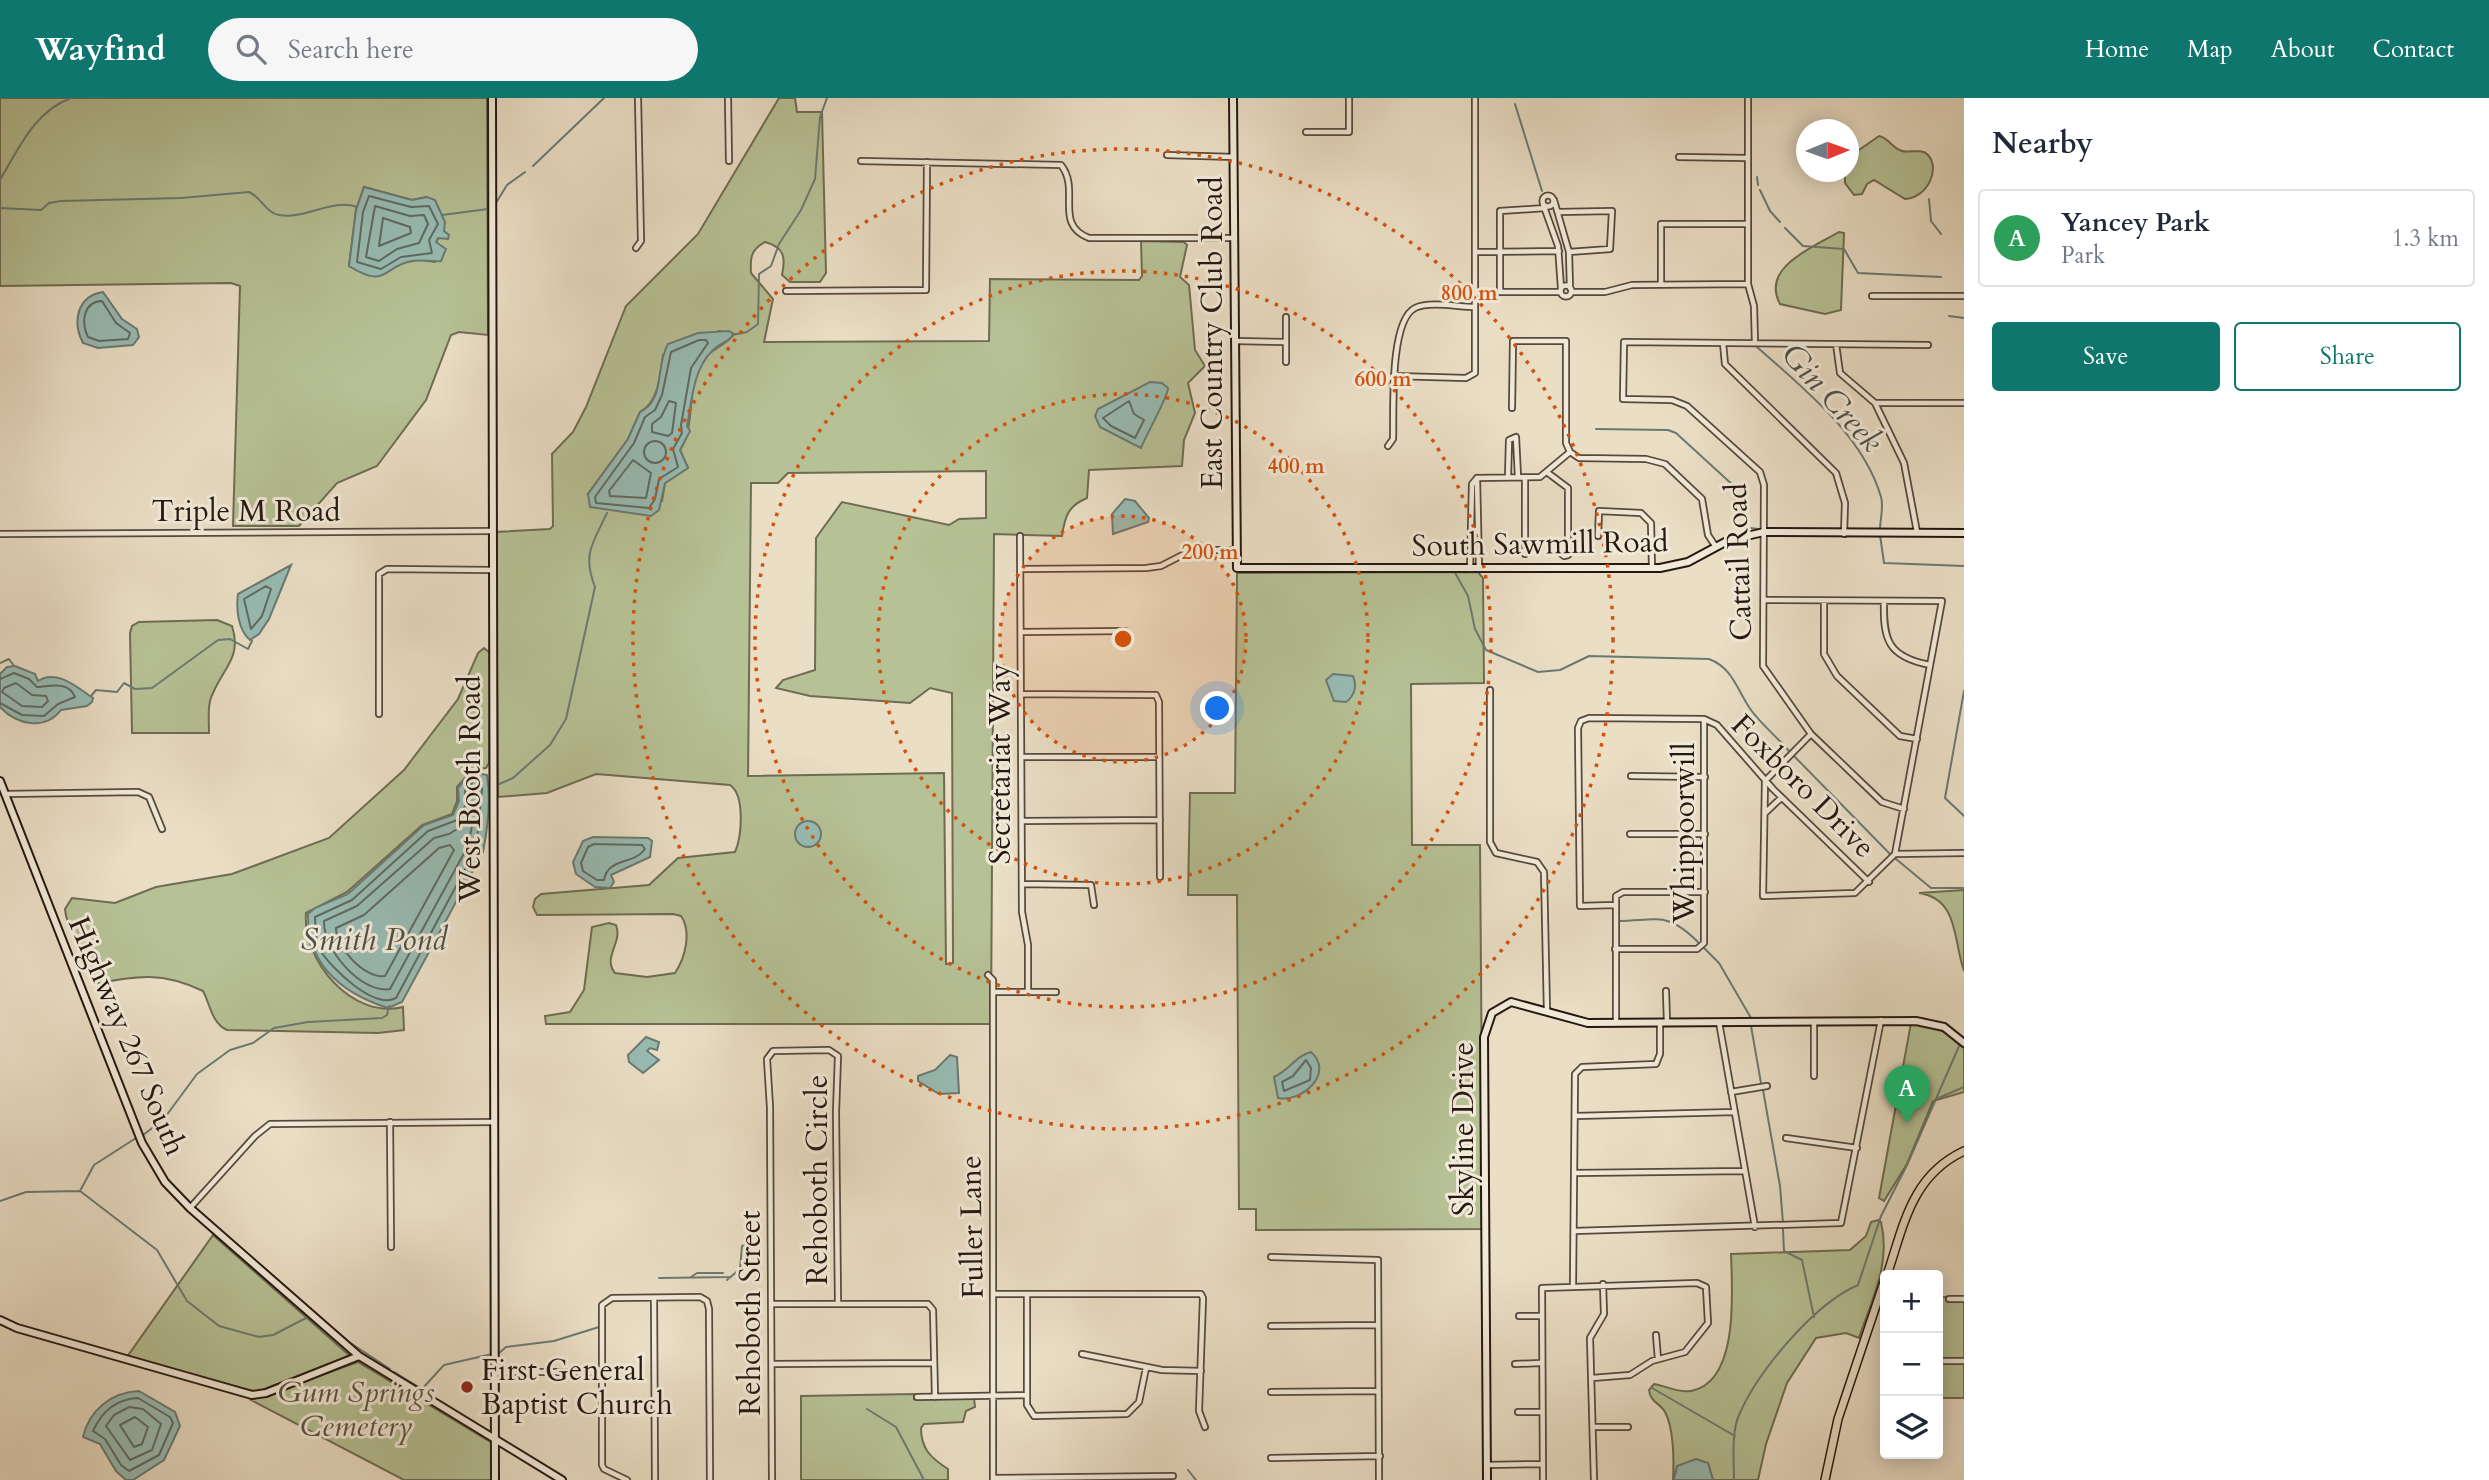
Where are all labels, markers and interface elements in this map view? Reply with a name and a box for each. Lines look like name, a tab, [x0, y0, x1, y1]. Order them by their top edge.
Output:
search box	[208, 18, 698, 81]
text: Wayfind	[35, 27, 166, 72]
icon: search	[232, 30, 270, 68]
text: Search here	[288, 32, 414, 67]
text: Home	[2085, 33, 2149, 66]
text: Map	[2187, 33, 2233, 66]
text: About	[2271, 33, 2335, 66]
text: Contact	[2373, 33, 2454, 66]
north arrow	[1796, 119, 1859, 182]
text: Nearby	[1992, 123, 2093, 164]
street label: East Country Club Road	[1192, 176, 1233, 490]
text: Yancey Park	[2061, 205, 2210, 240]
text: A	[2008, 223, 2026, 254]
text: 1.3 km	[2392, 223, 2459, 254]
text: Park	[2061, 240, 2105, 271]
text: 800 m	[1440, 279, 1498, 308]
button: Save	[1992, 322, 2220, 391]
button: Share	[2234, 322, 2461, 391]
water label: Gin Creek	[1771, 334, 1893, 462]
text: 600 m	[1354, 365, 1412, 394]
text: 400 m	[1267, 452, 1325, 481]
street label: Cattail Road	[1716, 482, 1762, 642]
street label: Triple M Road	[152, 491, 340, 532]
street label: South Sawmill Road	[1411, 521, 1669, 567]
text: 200 m	[1181, 538, 1239, 567]
centre of rings	[1111, 627, 1135, 651]
street label: Secretariat Way	[980, 663, 1021, 865]
street label: West Booth Road	[450, 675, 491, 904]
your location	[1200, 691, 1234, 725]
street label: Foxboro Drive	[1722, 705, 1884, 867]
street label: Whippoorwill	[1664, 742, 1705, 925]
street label: Highway 267 South	[58, 910, 196, 1162]
water label: Smith Pond	[301, 918, 449, 962]
street label: Skyline Drive	[1443, 1042, 1484, 1216]
pin: A	[1884, 1065, 1930, 1123]
street label: Rehoboth Circle	[797, 1075, 838, 1285]
street label: Fuller Lane	[950, 1155, 994, 1299]
street label: Rehoboth Street	[730, 1210, 771, 1416]
map controls	[1880, 1270, 1943, 1459]
button: +	[1880, 1270, 1943, 1333]
button: −	[1880, 1333, 1943, 1396]
place label: First General Baptist Church	[481, 1350, 673, 1425]
park label: Gum Springs Cemetery	[277, 1372, 435, 1447]
marker: First General Baptist Church	[459, 1379, 475, 1395]
button: layers	[1880, 1396, 1943, 1459]

